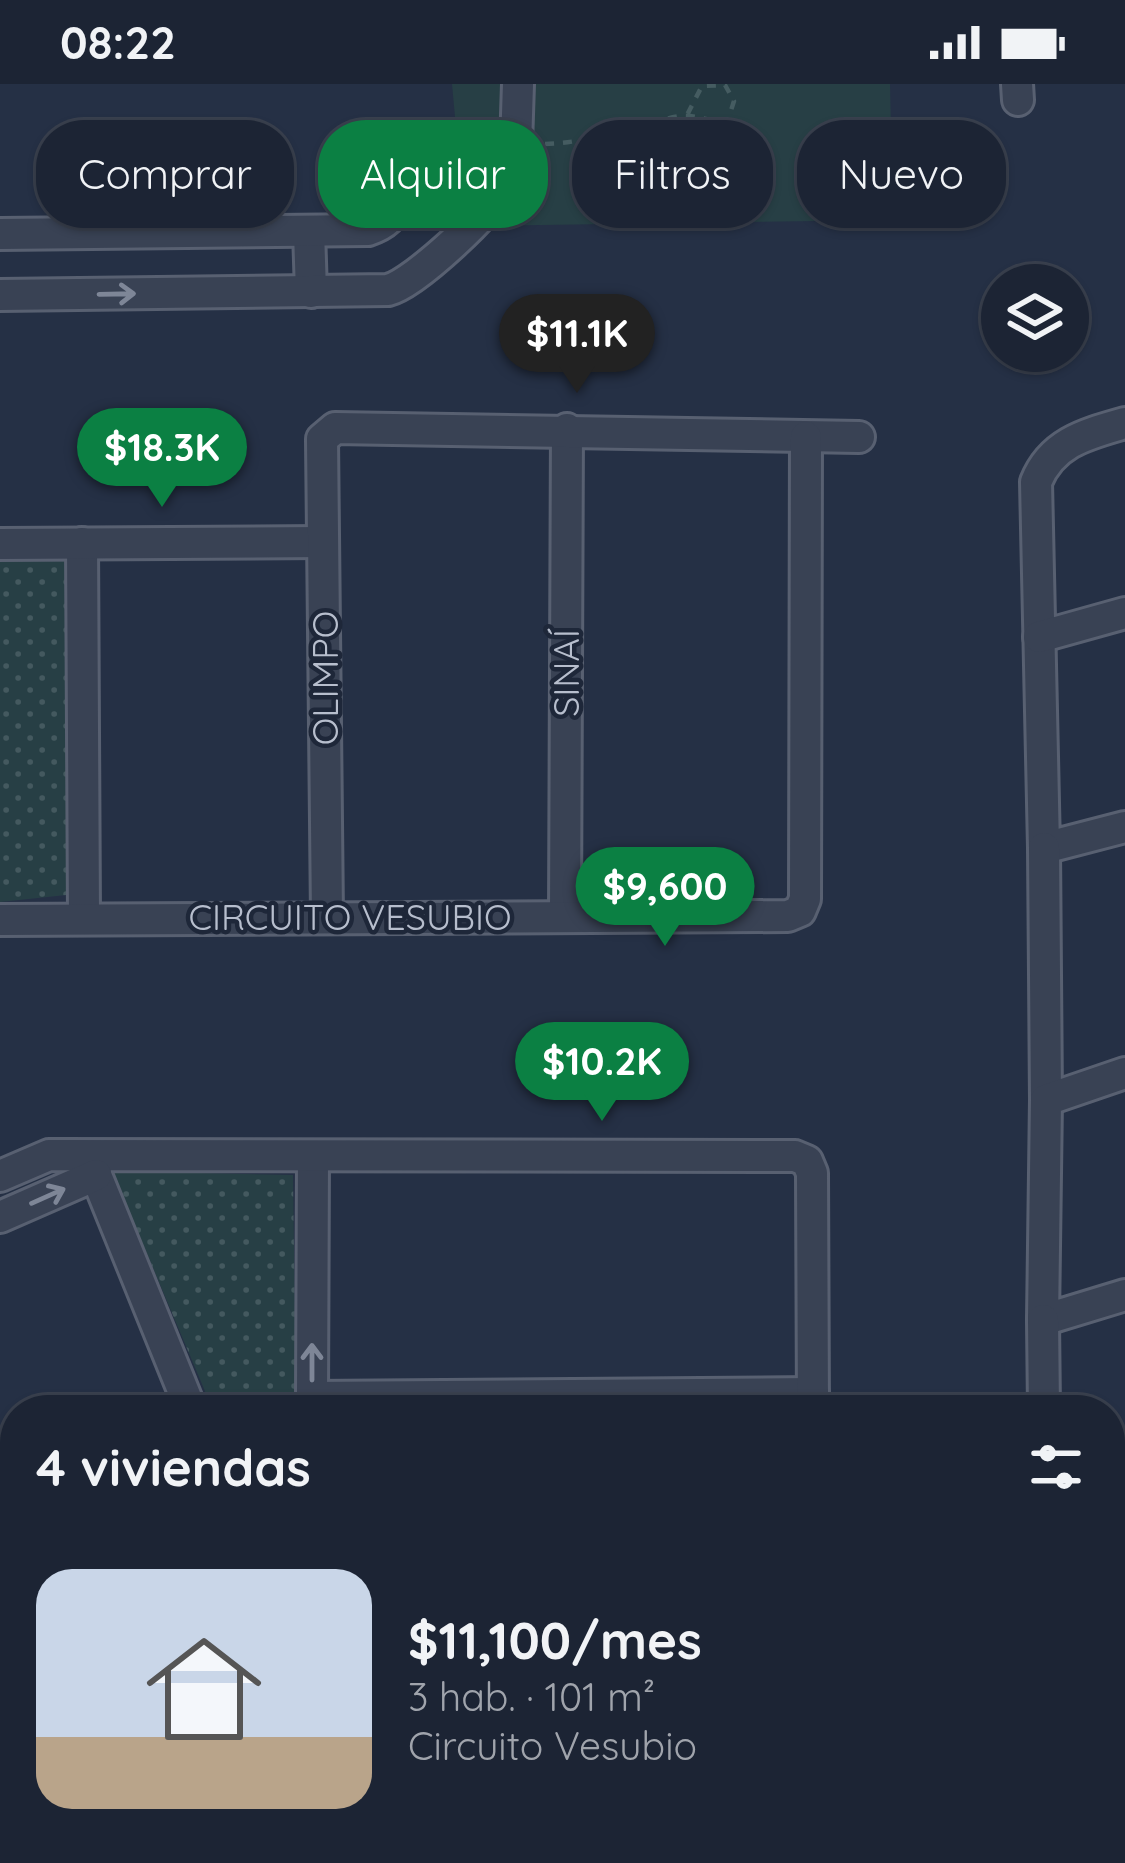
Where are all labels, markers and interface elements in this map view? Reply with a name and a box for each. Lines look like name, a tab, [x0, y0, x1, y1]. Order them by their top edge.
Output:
text: 08:22	[60, 14, 176, 70]
chip: Comprar	[36, 120, 294, 228]
chip: Alquilar	[318, 120, 548, 228]
chip: Filtros	[572, 120, 773, 228]
chip: Nuevo	[797, 120, 1006, 228]
map controls	[981, 264, 1089, 372]
button: layers	[981, 264, 1089, 372]
one-way arrow	[97, 283, 136, 305]
pin: $11.1K	[479, 294, 675, 396]
text: $11.1K	[526, 308, 628, 357]
pin: $18.3K	[64, 408, 260, 510]
text: $18.3K	[104, 422, 220, 471]
street label: OLIMPO	[302, 611, 347, 745]
street label: SINAÍ	[543, 628, 588, 717]
pin: $9,600	[567, 847, 763, 949]
text: $9,600	[603, 861, 727, 910]
street label: CIRCUITO VESUBIO	[188, 894, 512, 939]
pin: $10.2K	[504, 1022, 700, 1124]
text: $10.2K	[542, 1036, 662, 1085]
one-way arrow	[29, 1183, 65, 1205]
one-way arrow	[301, 1343, 323, 1382]
icon: filters	[1023, 1434, 1089, 1500]
text: 4 viviendas	[36, 1435, 311, 1499]
text: $11,100/mes	[408, 1608, 702, 1672]
icon: home	[132, 1617, 276, 1761]
text: 3 hab. · 101 m²	[408, 1672, 655, 1721]
text: Circuito Vesubio	[408, 1721, 697, 1770]

